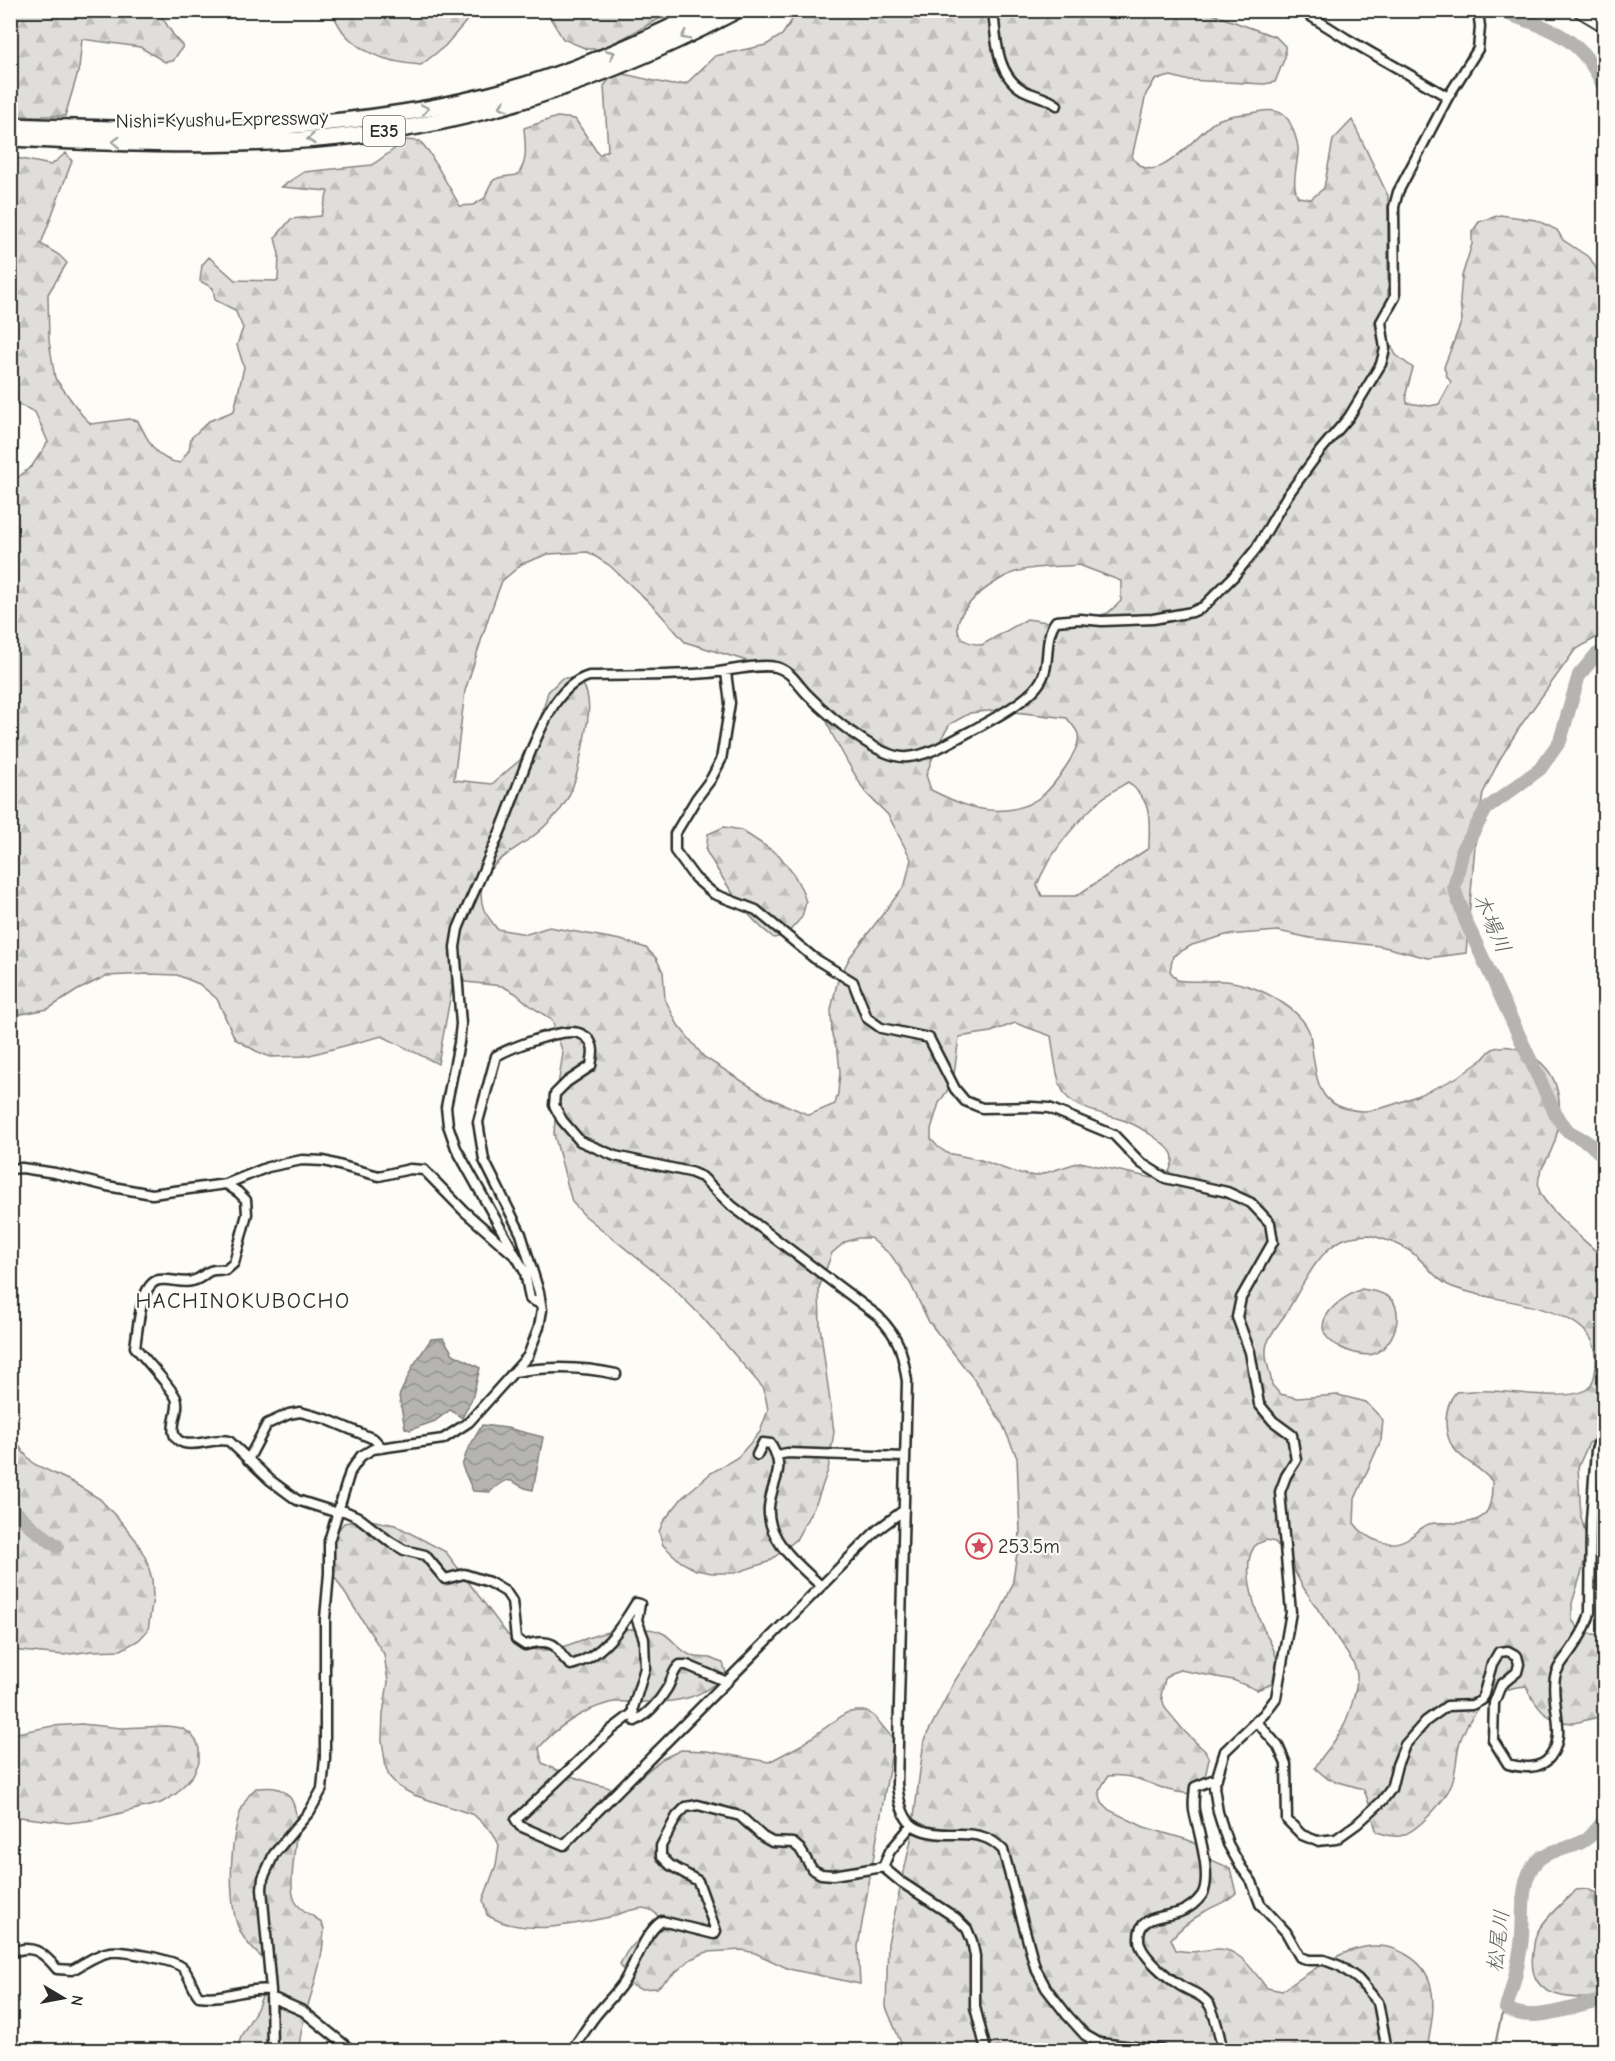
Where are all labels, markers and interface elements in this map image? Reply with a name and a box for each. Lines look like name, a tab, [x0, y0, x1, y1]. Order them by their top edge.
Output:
one-way arrow	[680, 29, 691, 41]
one-way arrow	[605, 49, 616, 61]
one-way arrow	[498, 99, 509, 111]
one-way arrow	[419, 103, 429, 116]
street label: Nishi-Kyushu Expressway	[115, 106, 329, 133]
road number: E35	[363, 116, 405, 146]
one-way arrow	[307, 133, 316, 146]
one-way arrow	[112, 136, 121, 149]
water label: 木場川	[1468, 889, 1516, 957]
district label: HACHINOKUBOCHO	[135, 1288, 351, 1314]
place icon: 253.5m	[964, 1531, 994, 1561]
place label: 253.5m	[998, 1535, 1060, 1558]
water label: 松尾川	[1482, 1908, 1514, 1974]
north arrow	[33, 1968, 93, 2028]
text: N	[67, 1994, 87, 2007]

